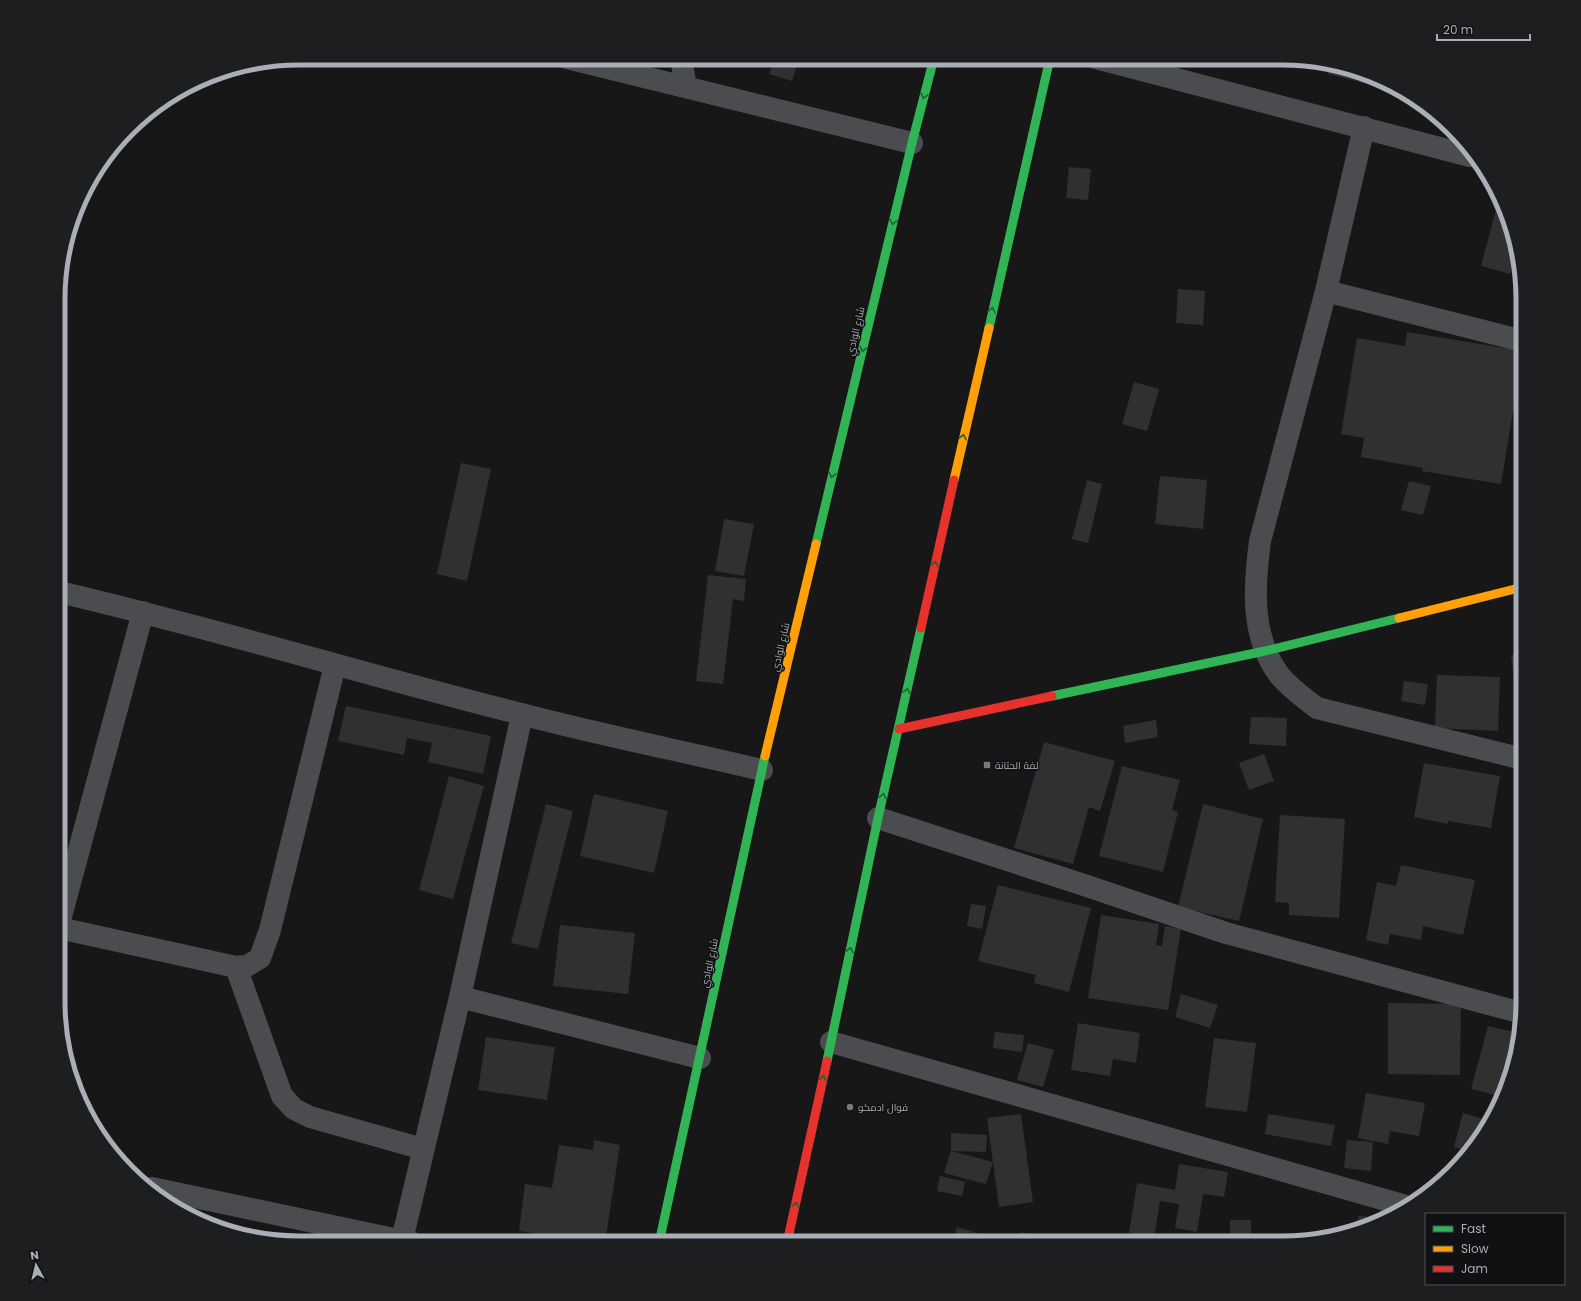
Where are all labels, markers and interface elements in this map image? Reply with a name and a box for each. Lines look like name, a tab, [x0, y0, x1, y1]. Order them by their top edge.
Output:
scale bar	[1437, 16, 1530, 42]
text: 20 m	[1443, 21, 1473, 38]
one-way arrow	[920, 92, 929, 99]
one-way arrow	[889, 218, 898, 225]
street label: شارع الوادي	[843, 305, 868, 357]
one-way arrow	[988, 307, 996, 313]
one-way arrow	[859, 345, 867, 352]
one-way arrow	[959, 434, 967, 440]
one-way arrow	[829, 472, 837, 478]
one-way arrow	[930, 561, 938, 567]
street label: شارع الوادي	[768, 621, 793, 673]
one-way arrow	[903, 688, 911, 694]
place label: لفة الحتانة	[995, 758, 1038, 773]
marker: لفة الحتانة	[982, 760, 992, 770]
one-way arrow	[878, 793, 886, 799]
street label: شارع الوادي	[697, 937, 722, 989]
one-way arrow	[846, 947, 854, 954]
one-way arrow	[819, 1075, 827, 1081]
place label: فوال ادمكو	[858, 1100, 908, 1115]
marker: فوال ادمكو	[845, 1102, 855, 1112]
one-way arrow	[791, 1201, 799, 1208]
legend	[1425, 1213, 1565, 1285]
text: Fast	[1461, 1220, 1486, 1237]
text: Slow	[1461, 1240, 1489, 1257]
north arrow	[16, 1245, 56, 1285]
text: N	[29, 1247, 40, 1264]
text: Jam	[1461, 1260, 1488, 1277]

